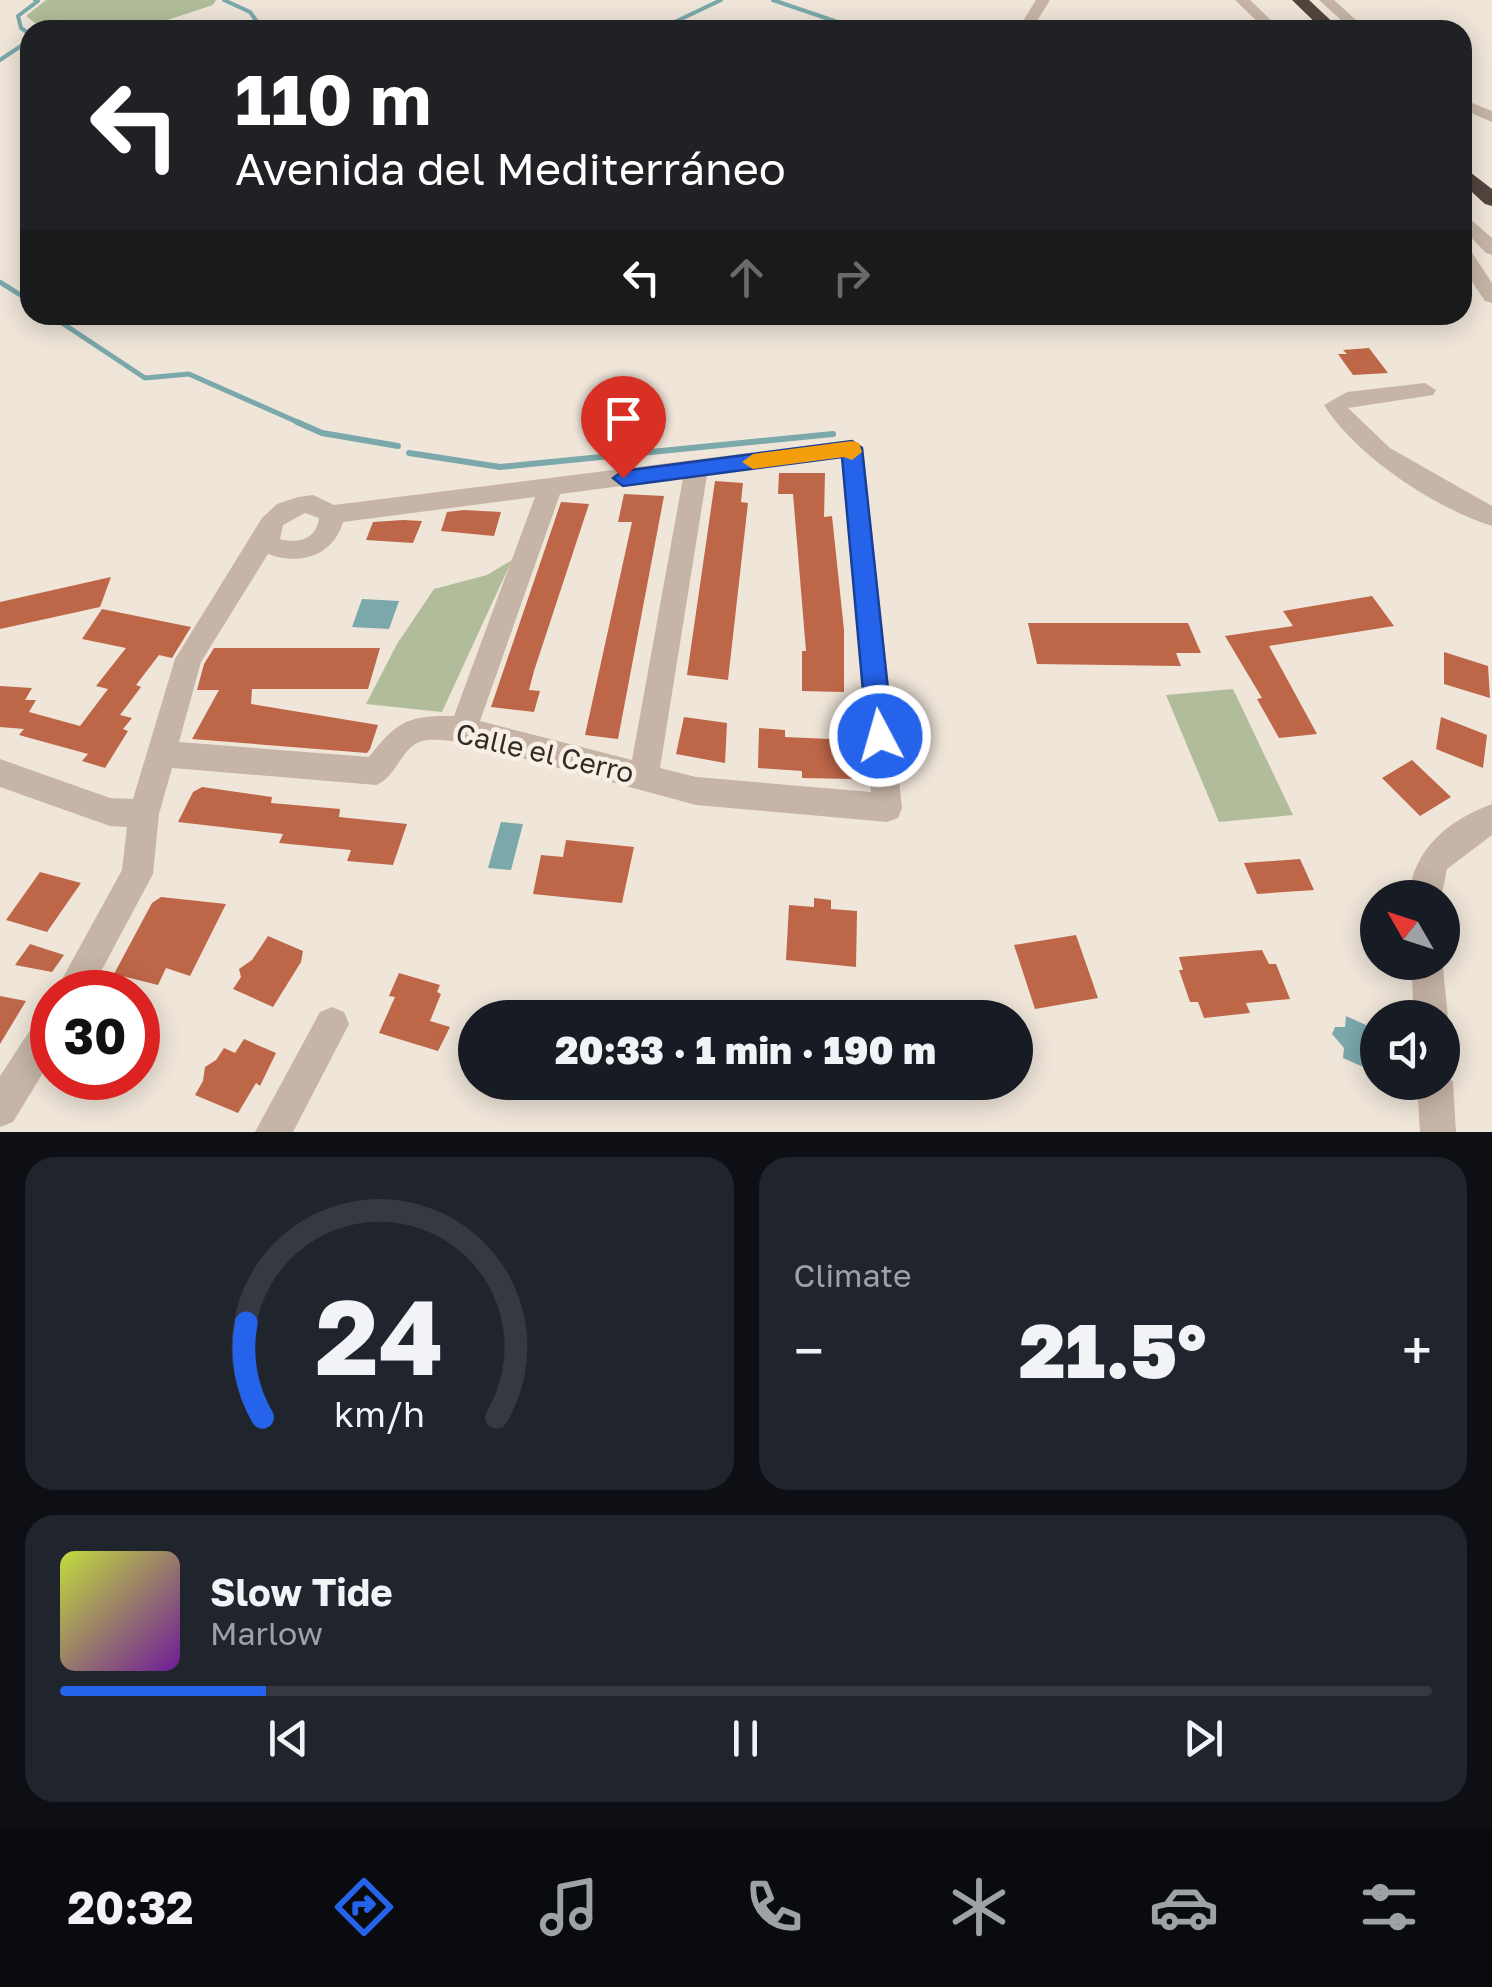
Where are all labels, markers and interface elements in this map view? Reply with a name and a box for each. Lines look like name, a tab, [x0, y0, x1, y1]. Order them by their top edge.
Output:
text: 110 m	[235, 56, 431, 140]
icon: left	[70, 60, 200, 190]
text: Avenida del Mediterráneo	[235, 141, 786, 195]
icon: left	[614, 250, 669, 305]
icon: ahead	[719, 250, 774, 305]
icon: right	[824, 250, 879, 305]
pin	[581, 376, 666, 479]
icon: arrive	[596, 391, 651, 446]
position arrow	[828, 684, 932, 788]
street label: Calle el Cerro	[453, 716, 637, 789]
north arrow	[1360, 880, 1460, 980]
map controls	[1360, 880, 1460, 1100]
speed limit sign: 30	[30, 970, 160, 1100]
button: sound	[1360, 1000, 1460, 1100]
text: 20:33 · 1 min · 190 m	[555, 1027, 936, 1072]
text: Climate	[794, 1256, 912, 1294]
text: 24	[315, 1273, 443, 1398]
text: 21.5°	[1019, 1304, 1206, 1395]
text: −	[794, 1317, 824, 1383]
text: +	[1402, 1317, 1432, 1383]
text: km/h	[334, 1392, 425, 1435]
text: Slow Tide	[210, 1569, 393, 1614]
text: Marlow	[210, 1614, 323, 1652]
icon: previous	[261, 1711, 316, 1766]
icon: pause	[718, 1711, 773, 1766]
icon: next	[1176, 1711, 1231, 1766]
icon: directions	[329, 1872, 399, 1942]
icon: music	[534, 1872, 604, 1942]
icon: phone	[739, 1872, 809, 1942]
icon: climate	[944, 1872, 1014, 1942]
icon: car	[1149, 1872, 1219, 1942]
icon: filters	[1354, 1872, 1424, 1942]
text: 20:32	[68, 1880, 194, 1934]

